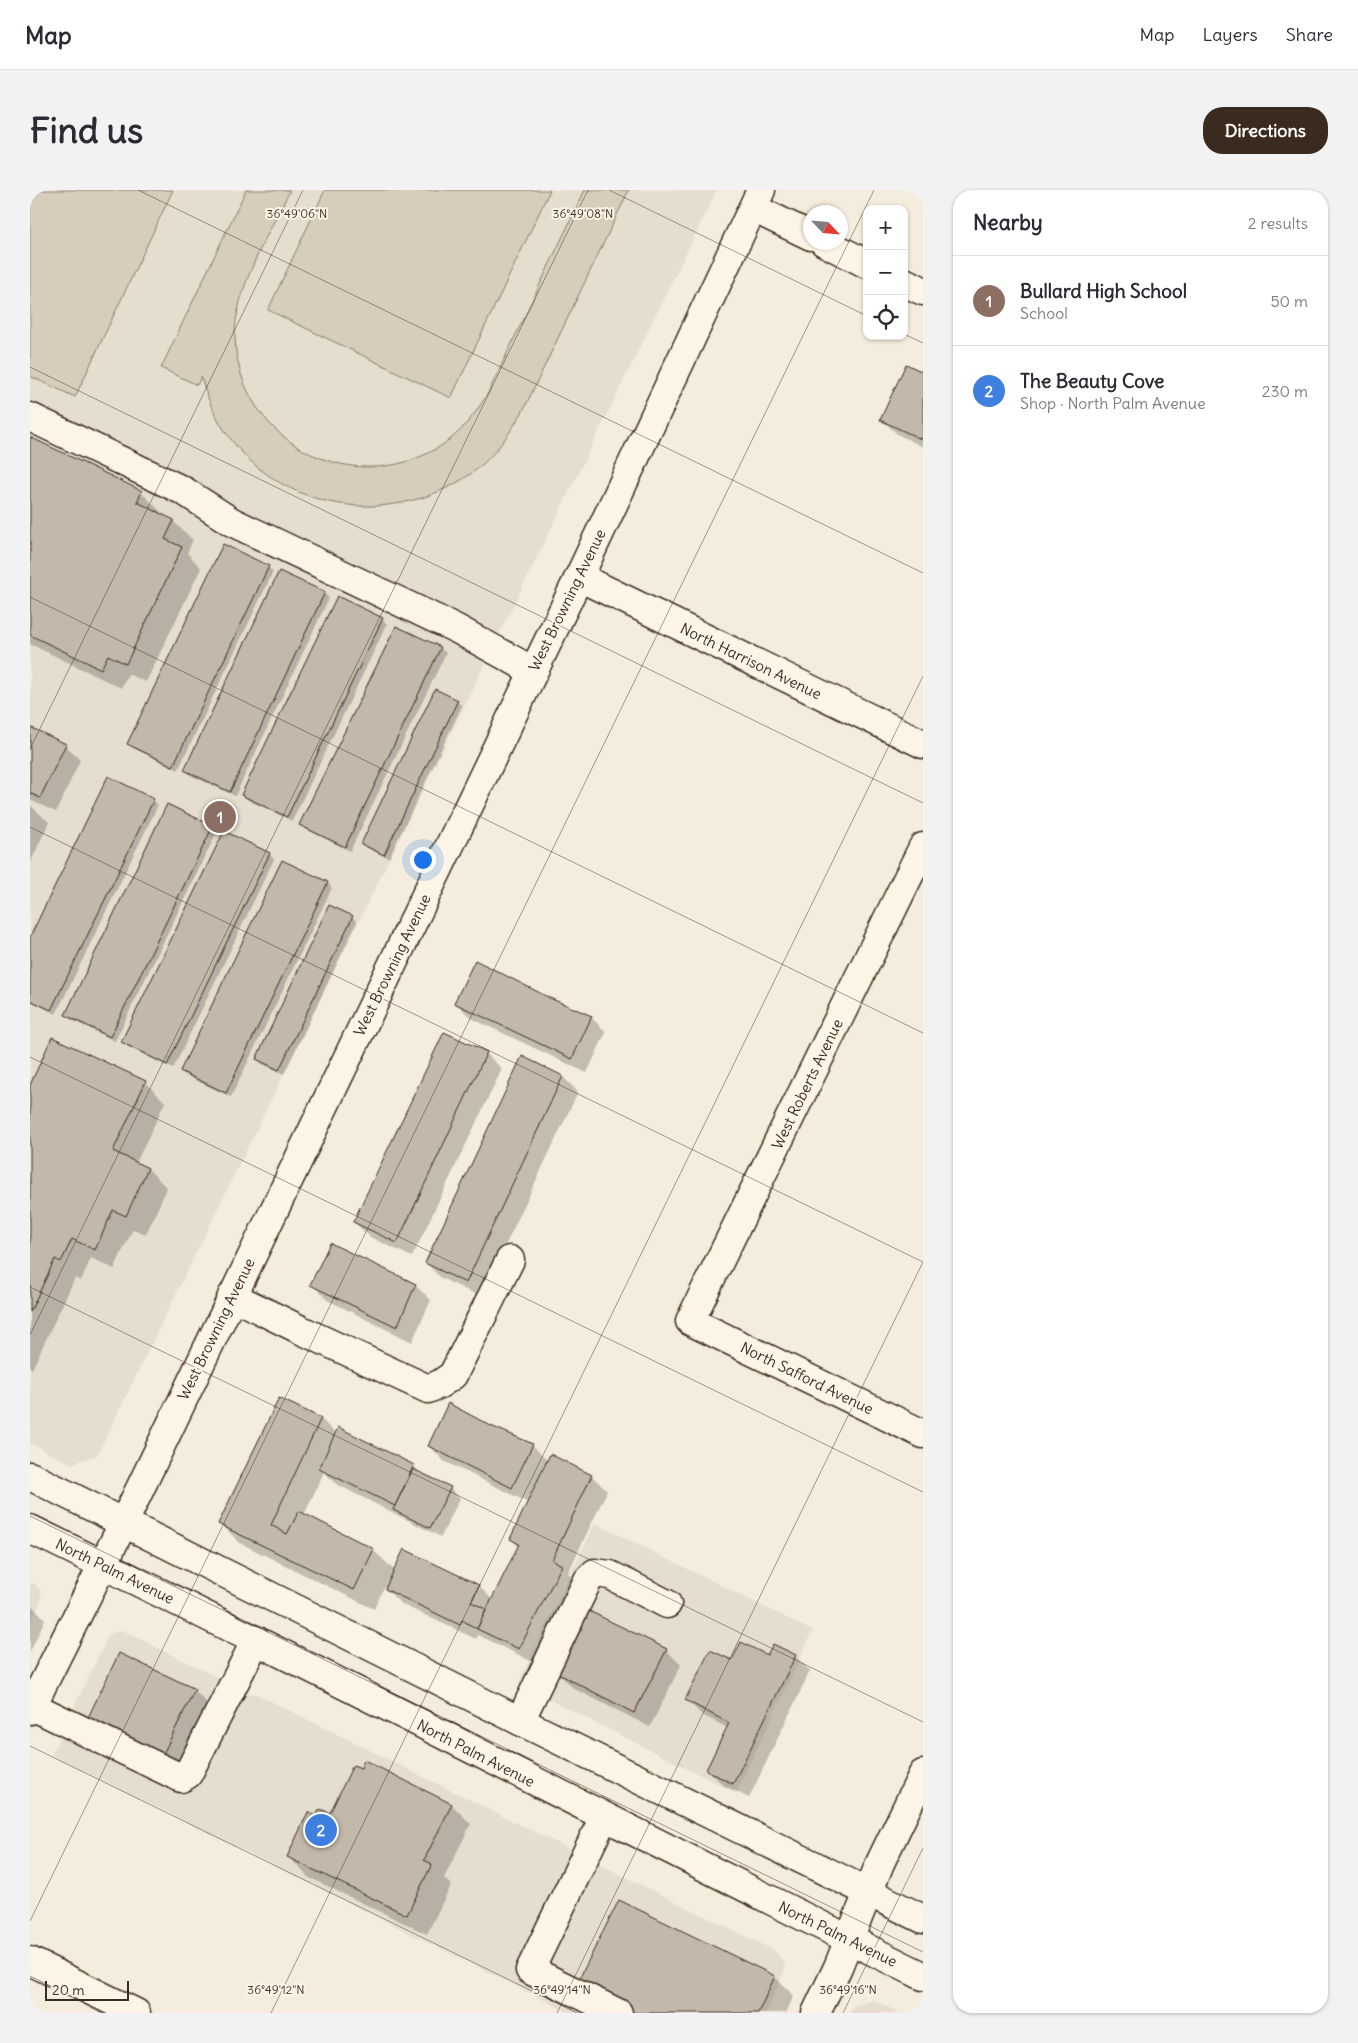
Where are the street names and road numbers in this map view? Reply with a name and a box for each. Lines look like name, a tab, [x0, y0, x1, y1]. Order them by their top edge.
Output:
street label: West Browning Avenue	[524, 526, 610, 674]
street label: North Harrison Avenue	[677, 619, 825, 703]
street label: West Browning Avenue	[349, 891, 435, 1039]
street label: West Roberts Avenue	[767, 1016, 847, 1152]
street label: West Browning Avenue	[173, 1255, 259, 1403]
street label: North Safford Avenue	[737, 1338, 877, 1418]
street label: North Palm Avenue	[53, 1534, 177, 1608]
street label: North Palm Avenue	[414, 1715, 538, 1791]
street label: North Palm Avenue	[776, 1897, 900, 1971]

